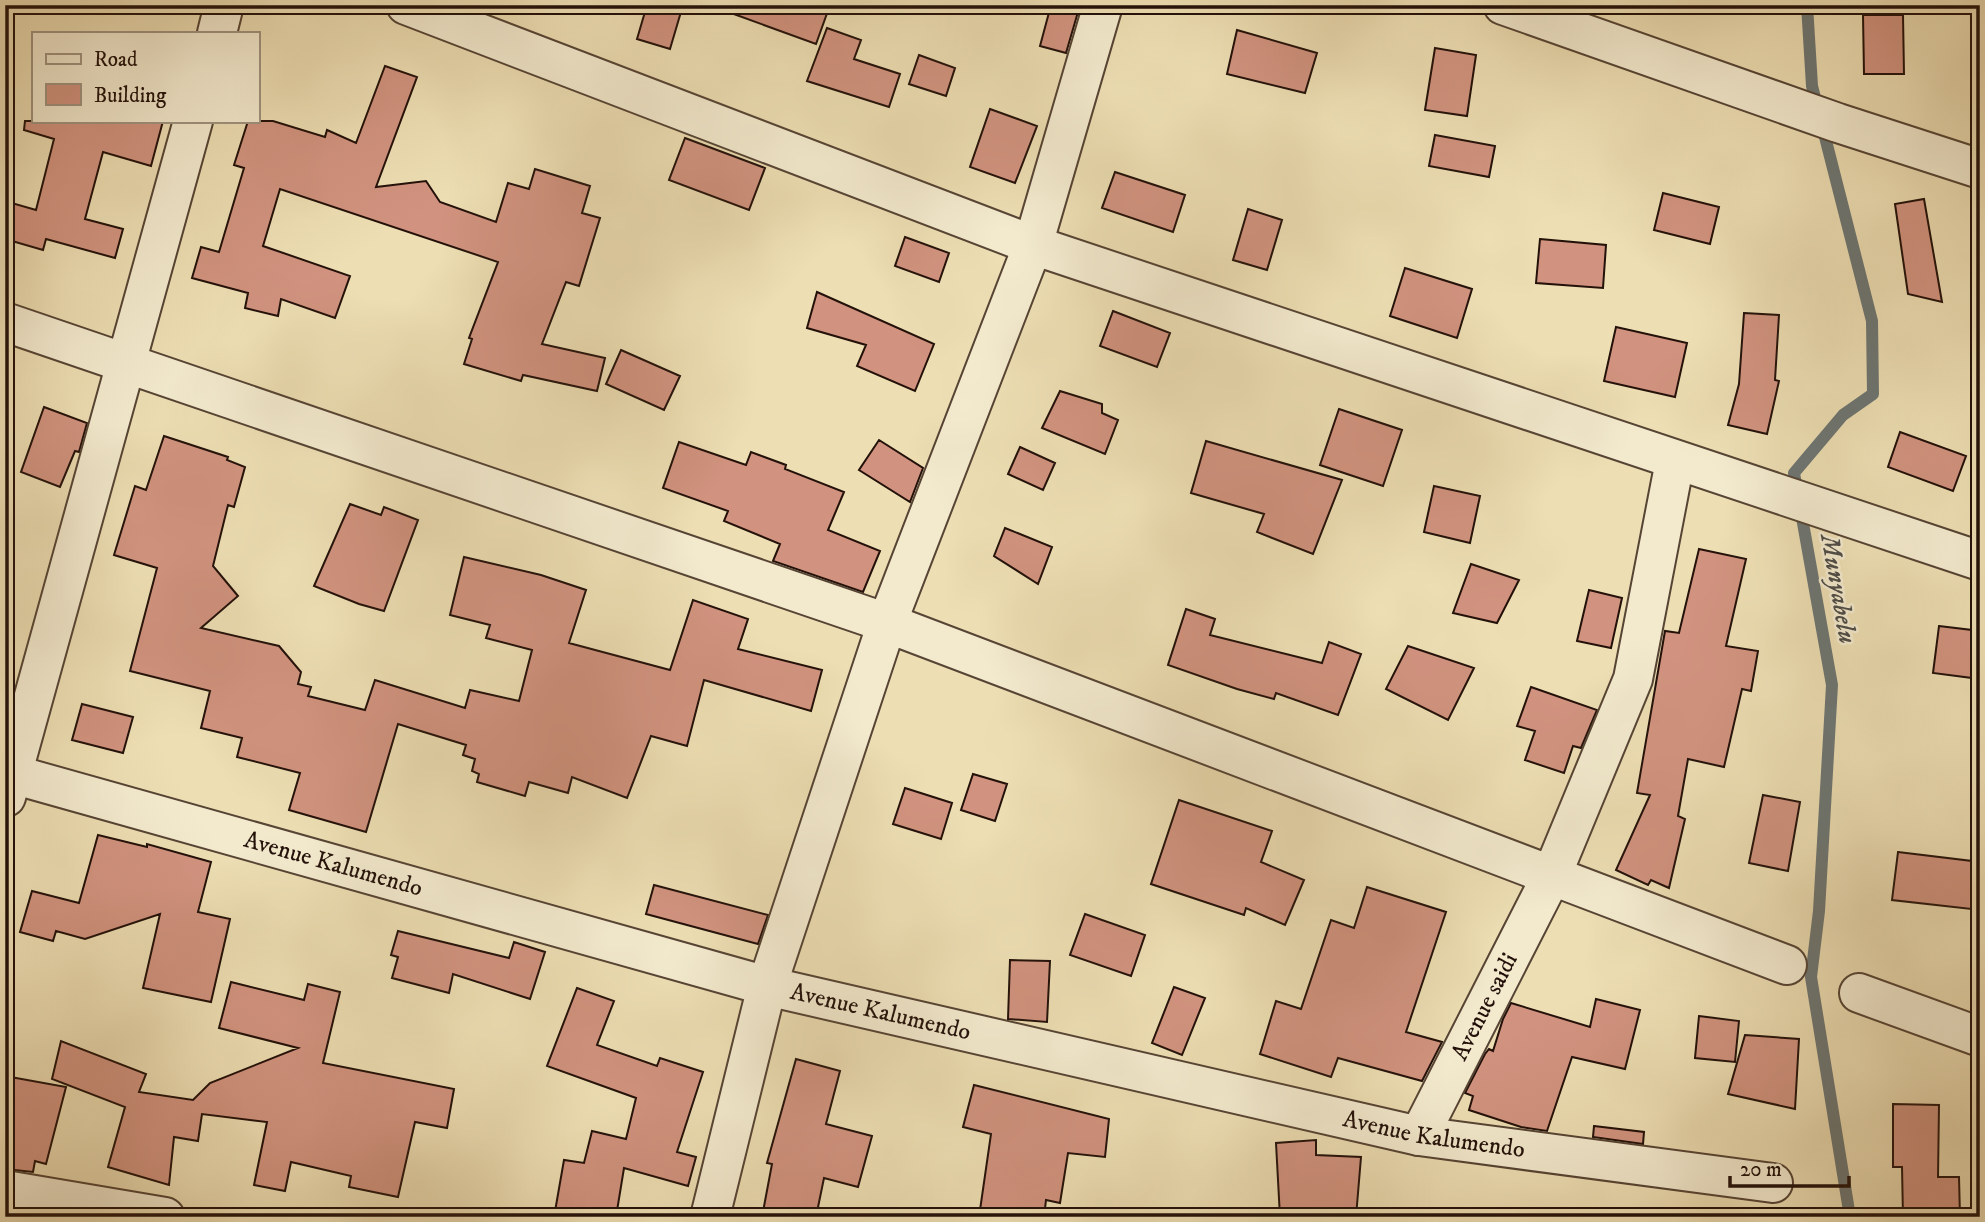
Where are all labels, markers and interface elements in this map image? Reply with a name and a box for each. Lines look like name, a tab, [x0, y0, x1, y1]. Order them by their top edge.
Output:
legend	[32, 32, 259, 122]
text: Road	[94, 47, 138, 73]
text: Building	[94, 83, 167, 109]
water label: Munyabelu	[1812, 530, 1864, 646]
street label: Avenue Kalumendo	[241, 825, 426, 904]
street label: Avenue saidi	[1445, 948, 1525, 1066]
street label: Avenue Kalumendo	[787, 977, 974, 1047]
street label: Avenue Kalumendo	[1340, 1104, 1527, 1165]
scale bar	[1730, 1145, 1848, 1189]
text: 20 m	[1740, 1157, 1782, 1183]

